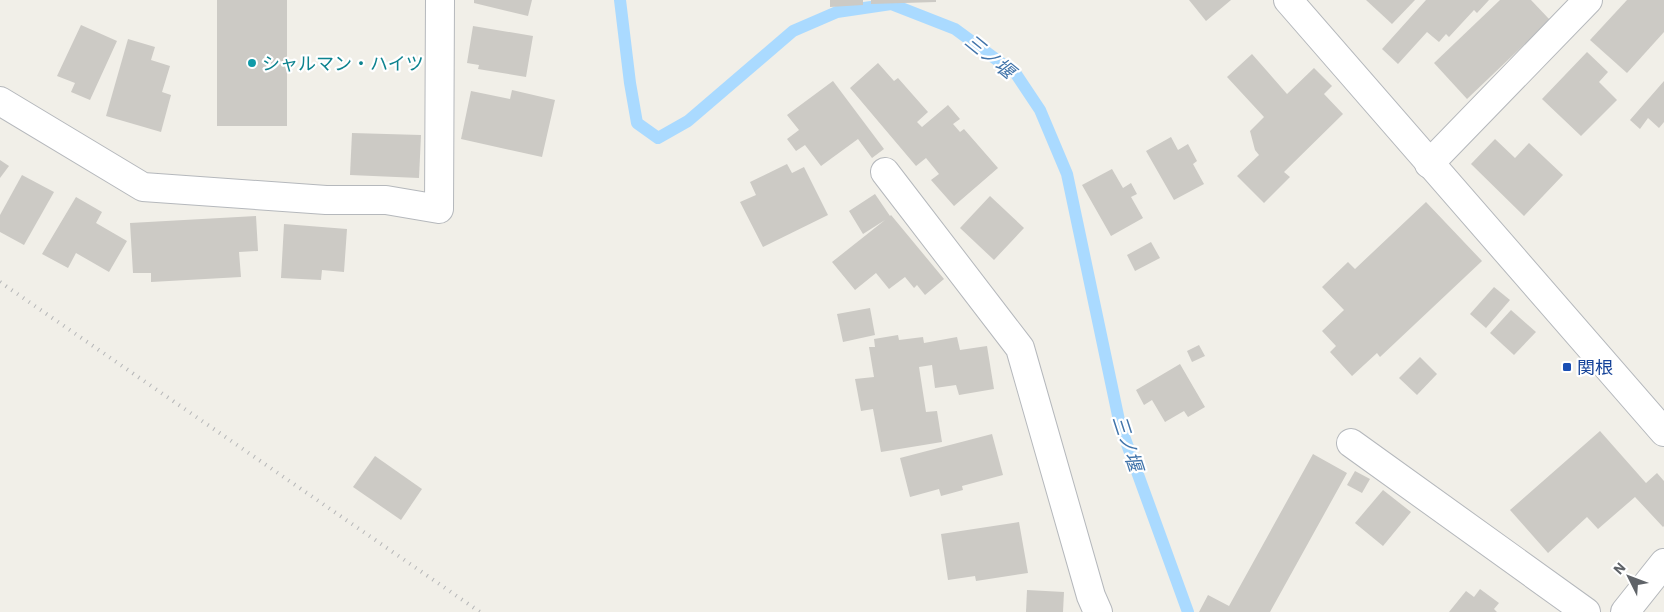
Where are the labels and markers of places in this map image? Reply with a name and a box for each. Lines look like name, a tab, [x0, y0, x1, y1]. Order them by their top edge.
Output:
place label: シャルマン・ハイツ	[262, 52, 424, 75]
marker: シャルマン・ハイツ	[246, 57, 258, 69]
place label: 関根	[1577, 356, 1613, 379]
marker: 関根	[1561, 361, 1573, 373]

